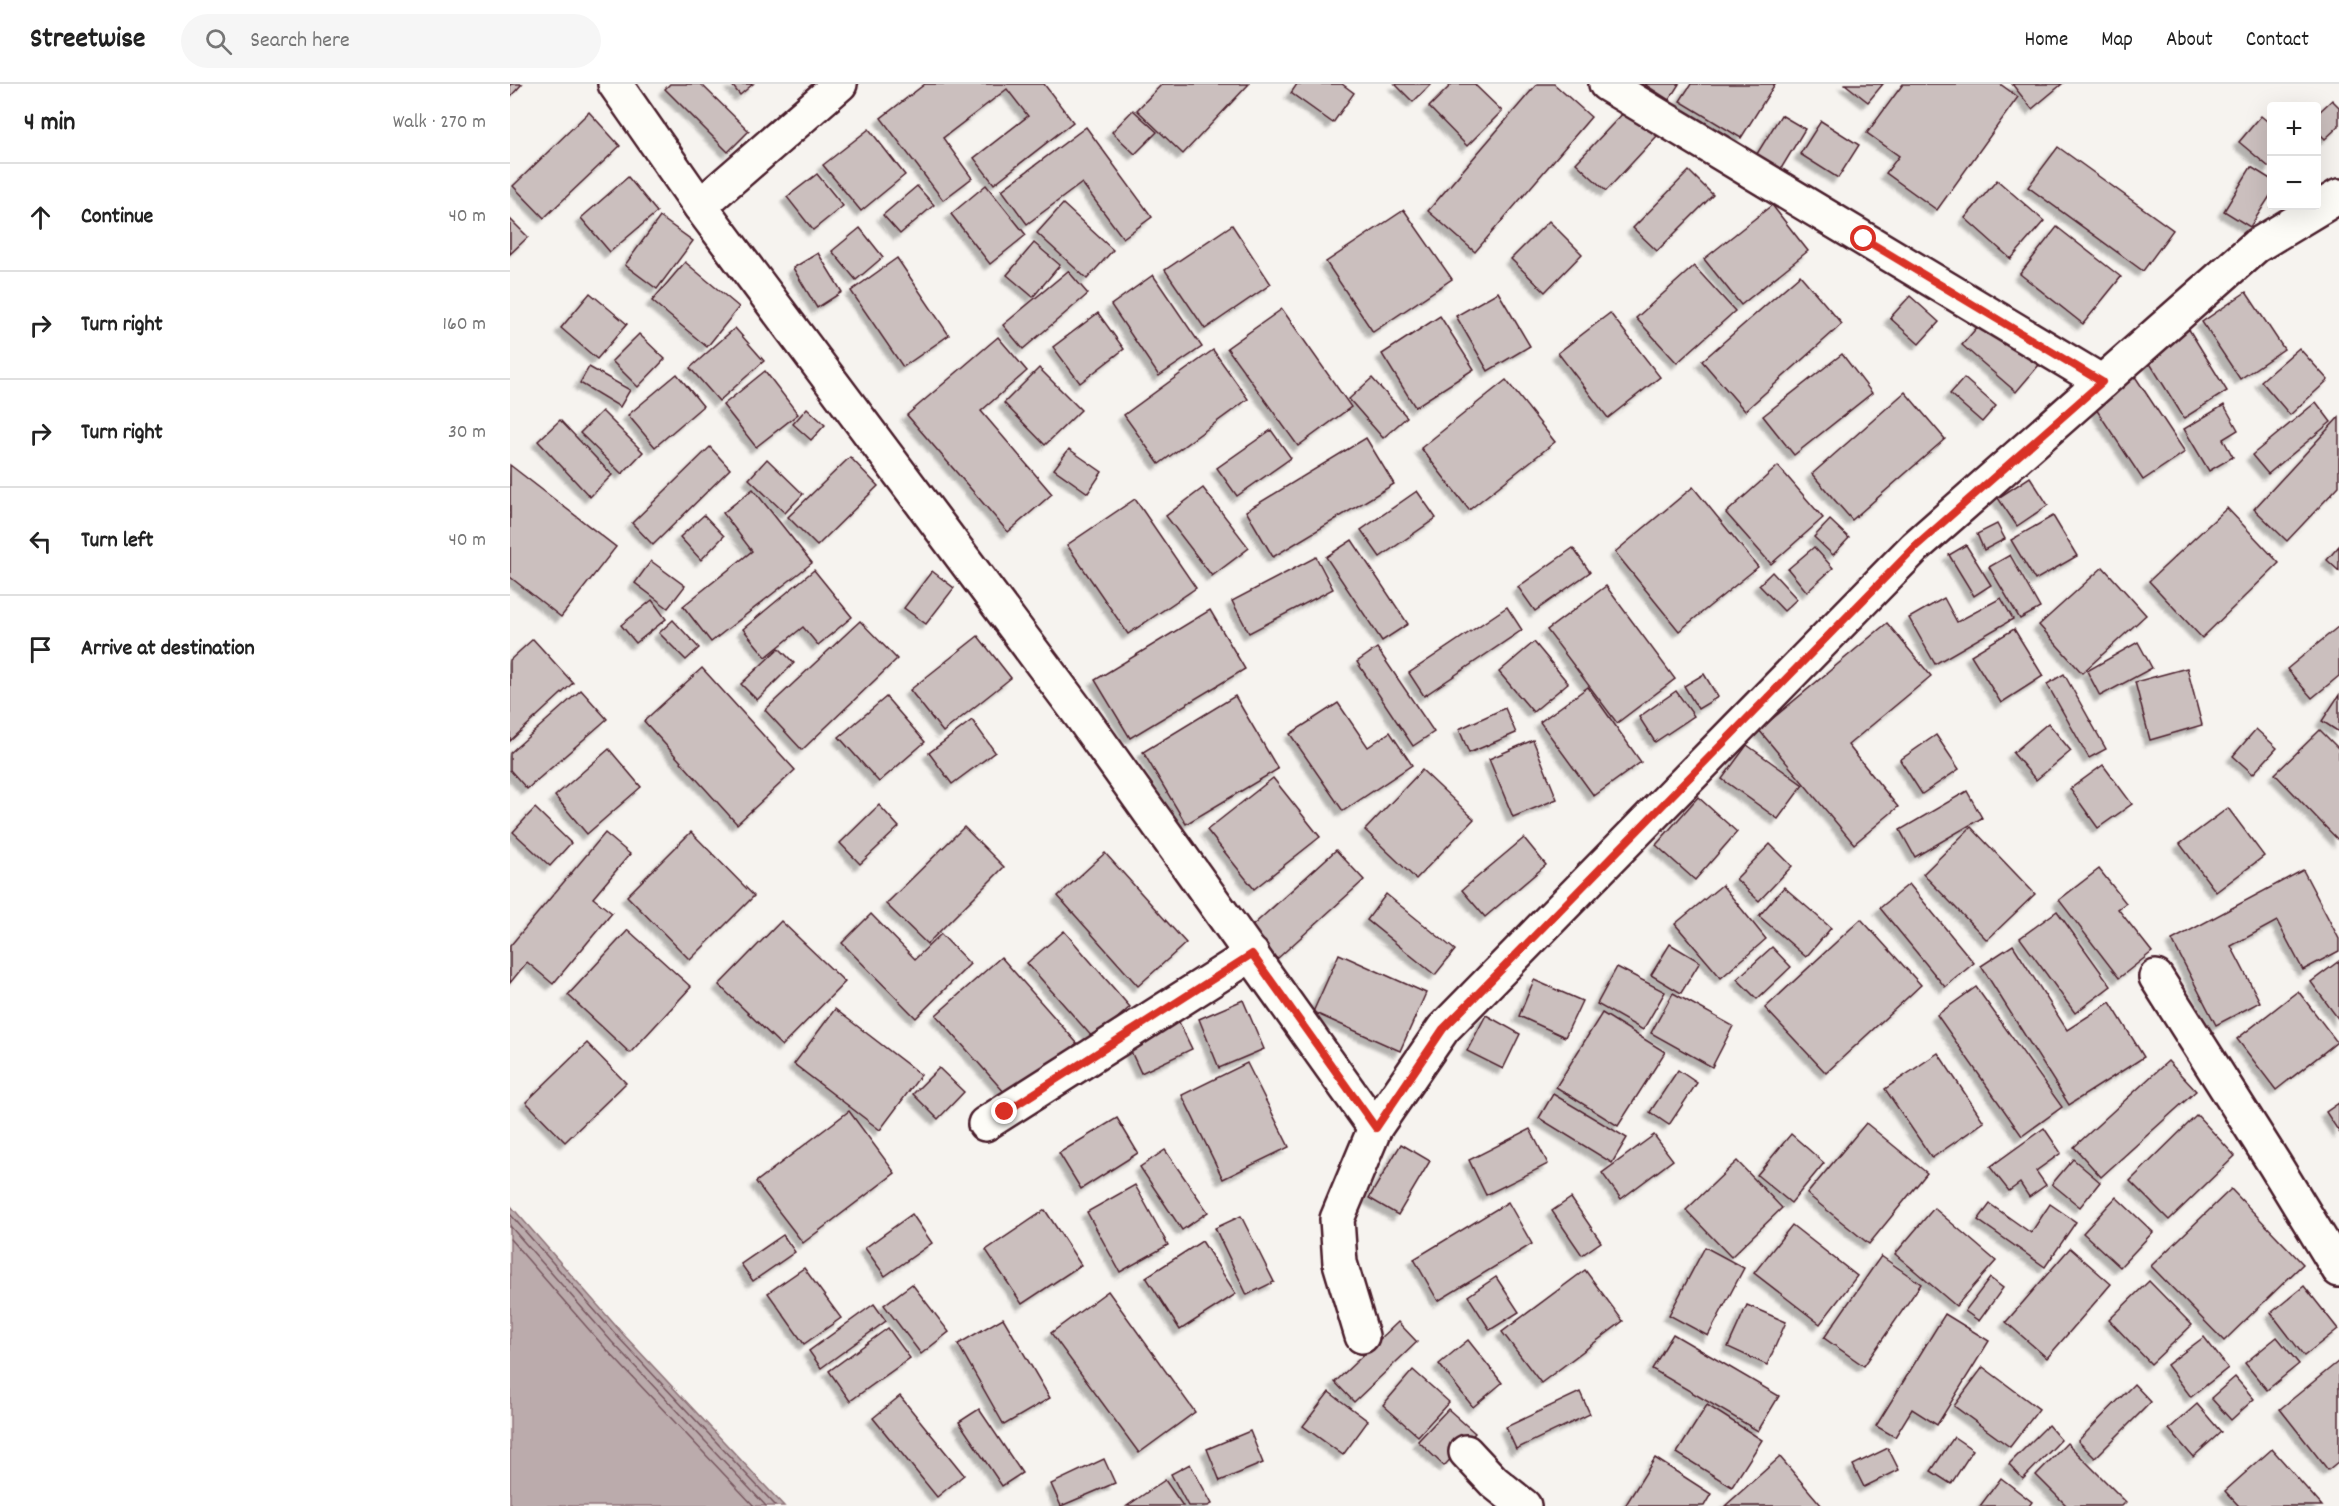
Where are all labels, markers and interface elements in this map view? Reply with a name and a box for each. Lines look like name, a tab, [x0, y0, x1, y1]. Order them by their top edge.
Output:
search box	[181, 14, 601, 68]
text: Streetwise	[30, 21, 145, 61]
icon: search	[202, 25, 235, 58]
text: Search here	[250, 26, 350, 57]
text: Home	[2024, 26, 2068, 56]
text: Map	[2101, 26, 2133, 56]
text: About	[2166, 26, 2213, 56]
text: Contact	[2246, 26, 2309, 56]
map controls	[2267, 102, 2321, 210]
button: +	[2267, 102, 2321, 156]
text: 4 min	[24, 105, 75, 142]
text: Walk · 270 m	[393, 109, 486, 137]
button: −	[2267, 156, 2321, 210]
icon: ahead	[24, 201, 57, 234]
text: Continue	[81, 202, 153, 233]
text: 40 m	[448, 203, 486, 231]
route start	[1850, 225, 1876, 251]
icon: right	[24, 309, 57, 342]
text: Turn right	[81, 310, 163, 341]
text: 160 m	[443, 311, 486, 339]
icon: right	[24, 417, 57, 450]
text: Turn right	[81, 418, 163, 449]
text: 30 m	[448, 419, 486, 447]
icon: left	[24, 525, 57, 558]
text: Turn left	[81, 526, 153, 557]
text: 40 m	[448, 527, 486, 555]
icon: arrive	[24, 633, 57, 666]
text: Arrive at destination	[81, 634, 255, 665]
route end	[991, 1098, 1017, 1124]

